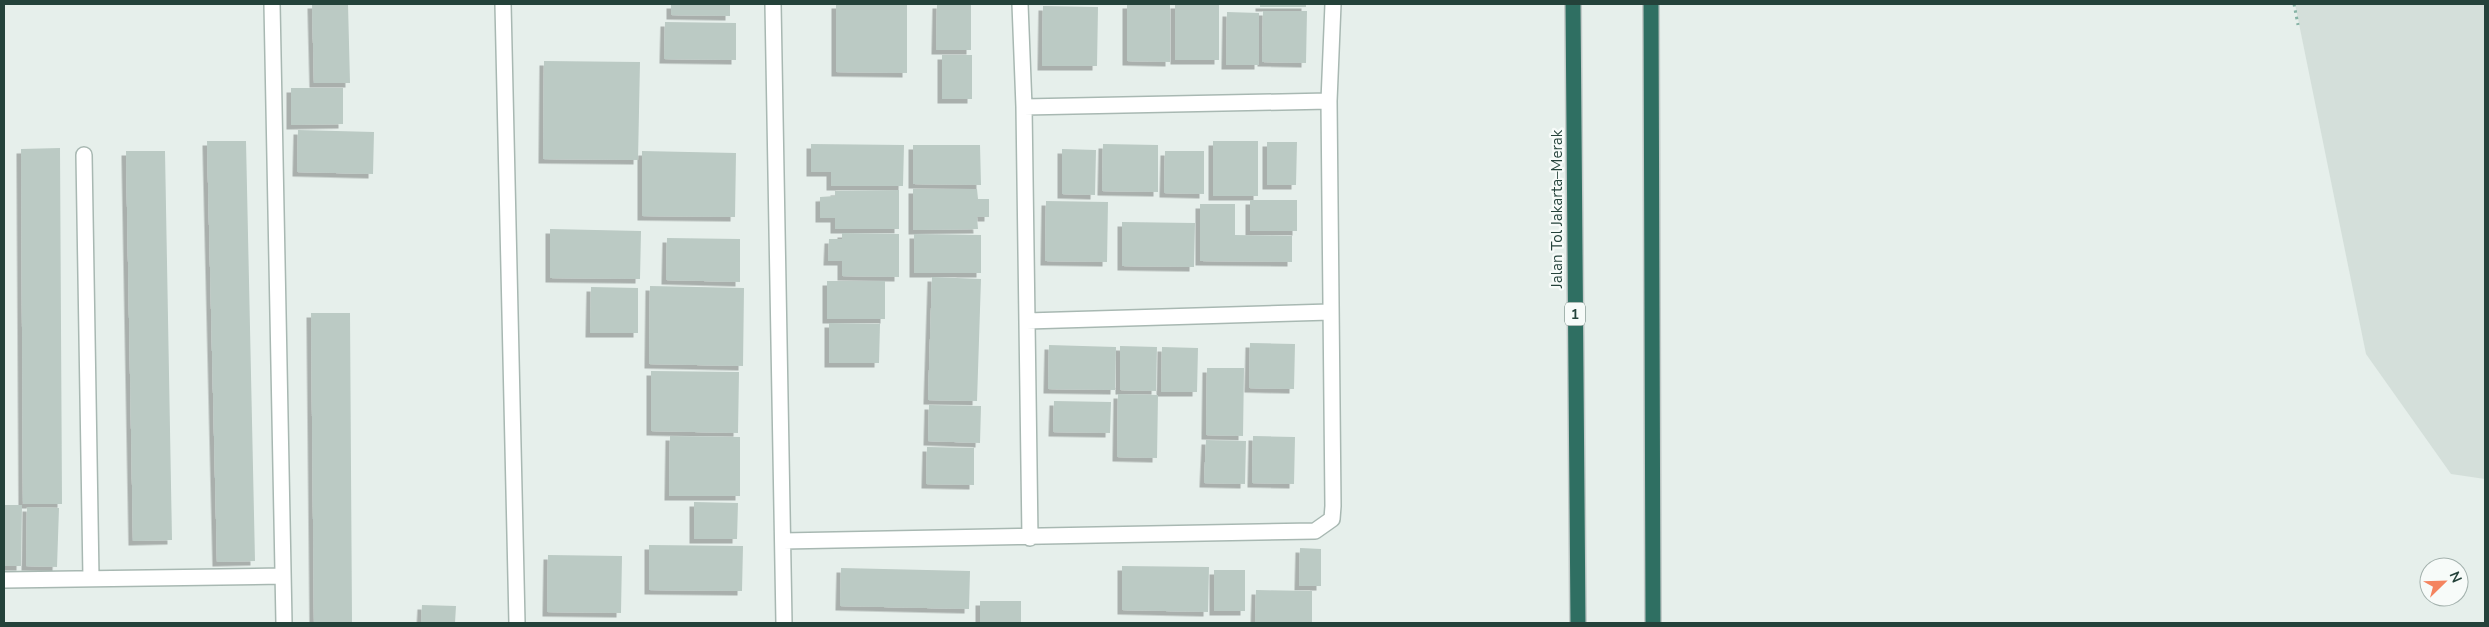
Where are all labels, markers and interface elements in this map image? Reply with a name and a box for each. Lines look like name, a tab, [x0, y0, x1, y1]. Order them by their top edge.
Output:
street label: Jalan Tol Jakarta–Merak	[1547, 129, 1567, 289]
road number: 1	[1565, 302, 1585, 326]
north arrow	[2419, 557, 2469, 607]
text: N	[2445, 569, 2466, 586]

